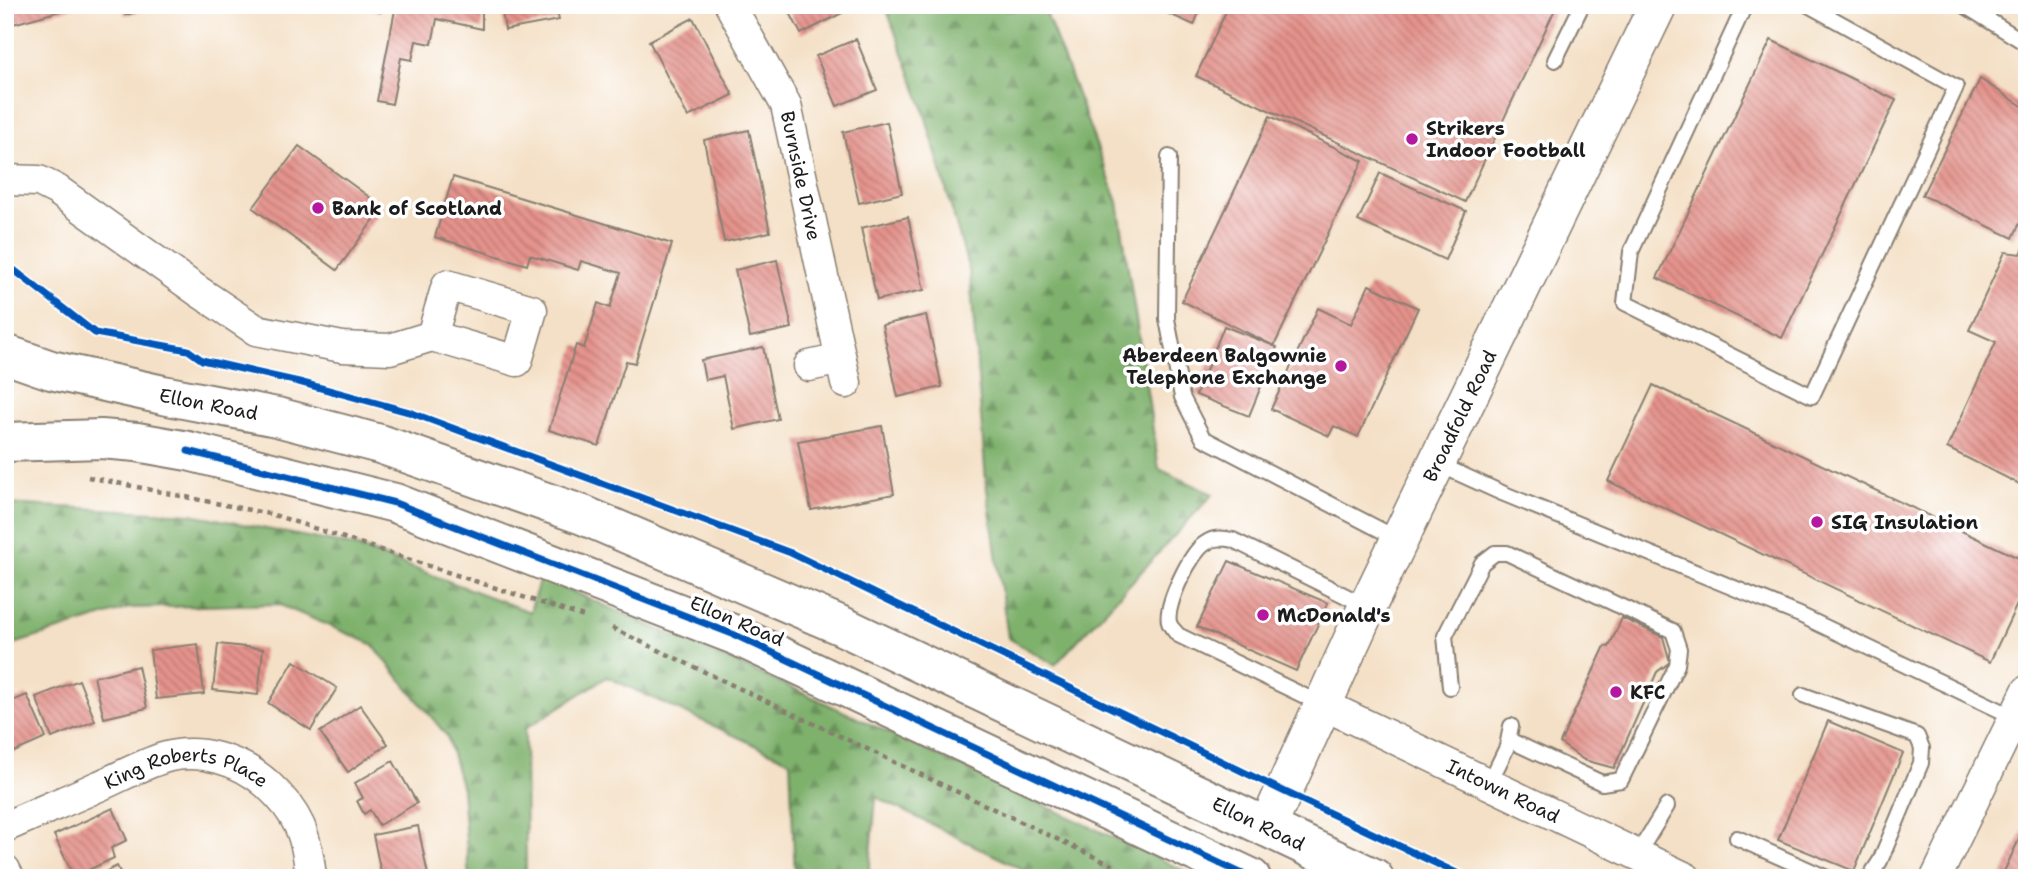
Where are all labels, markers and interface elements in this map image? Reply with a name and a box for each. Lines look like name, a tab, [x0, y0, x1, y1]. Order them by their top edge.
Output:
street label: Burnside Drive	[775, 109, 827, 243]
place label: Strikers Indoor Football	[1426, 116, 1586, 163]
marker: Strikers Indoor Football	[1404, 131, 1420, 147]
place label: Bank of Scotland	[332, 196, 502, 221]
marker: Bank of Scotland	[310, 200, 326, 216]
place label: Aberdeen Balgownie Telephone Exchange	[1122, 343, 1327, 390]
street label: Broadfold Road	[1417, 346, 1502, 486]
marker: Aberdeen Balgownie Telephone Exchange	[1333, 358, 1349, 374]
street label: Ellon Road	[157, 382, 260, 426]
place label: SIG Insulation	[1831, 510, 1978, 535]
marker: SIG Insulation	[1809, 514, 1825, 530]
street label: Ellon Road	[686, 590, 788, 652]
place label: McDonald's	[1277, 603, 1390, 628]
marker: McDonald's	[1255, 607, 1271, 623]
place label: KFC	[1630, 680, 1666, 705]
marker: KFC	[1608, 684, 1624, 700]
text: King Roberts Place	[100, 741, 274, 795]
street label: Intown Road	[1443, 753, 1564, 828]
street label: King Roberts Place	[98, 775, 272, 801]
street label: Ellon Road	[1208, 791, 1309, 856]

